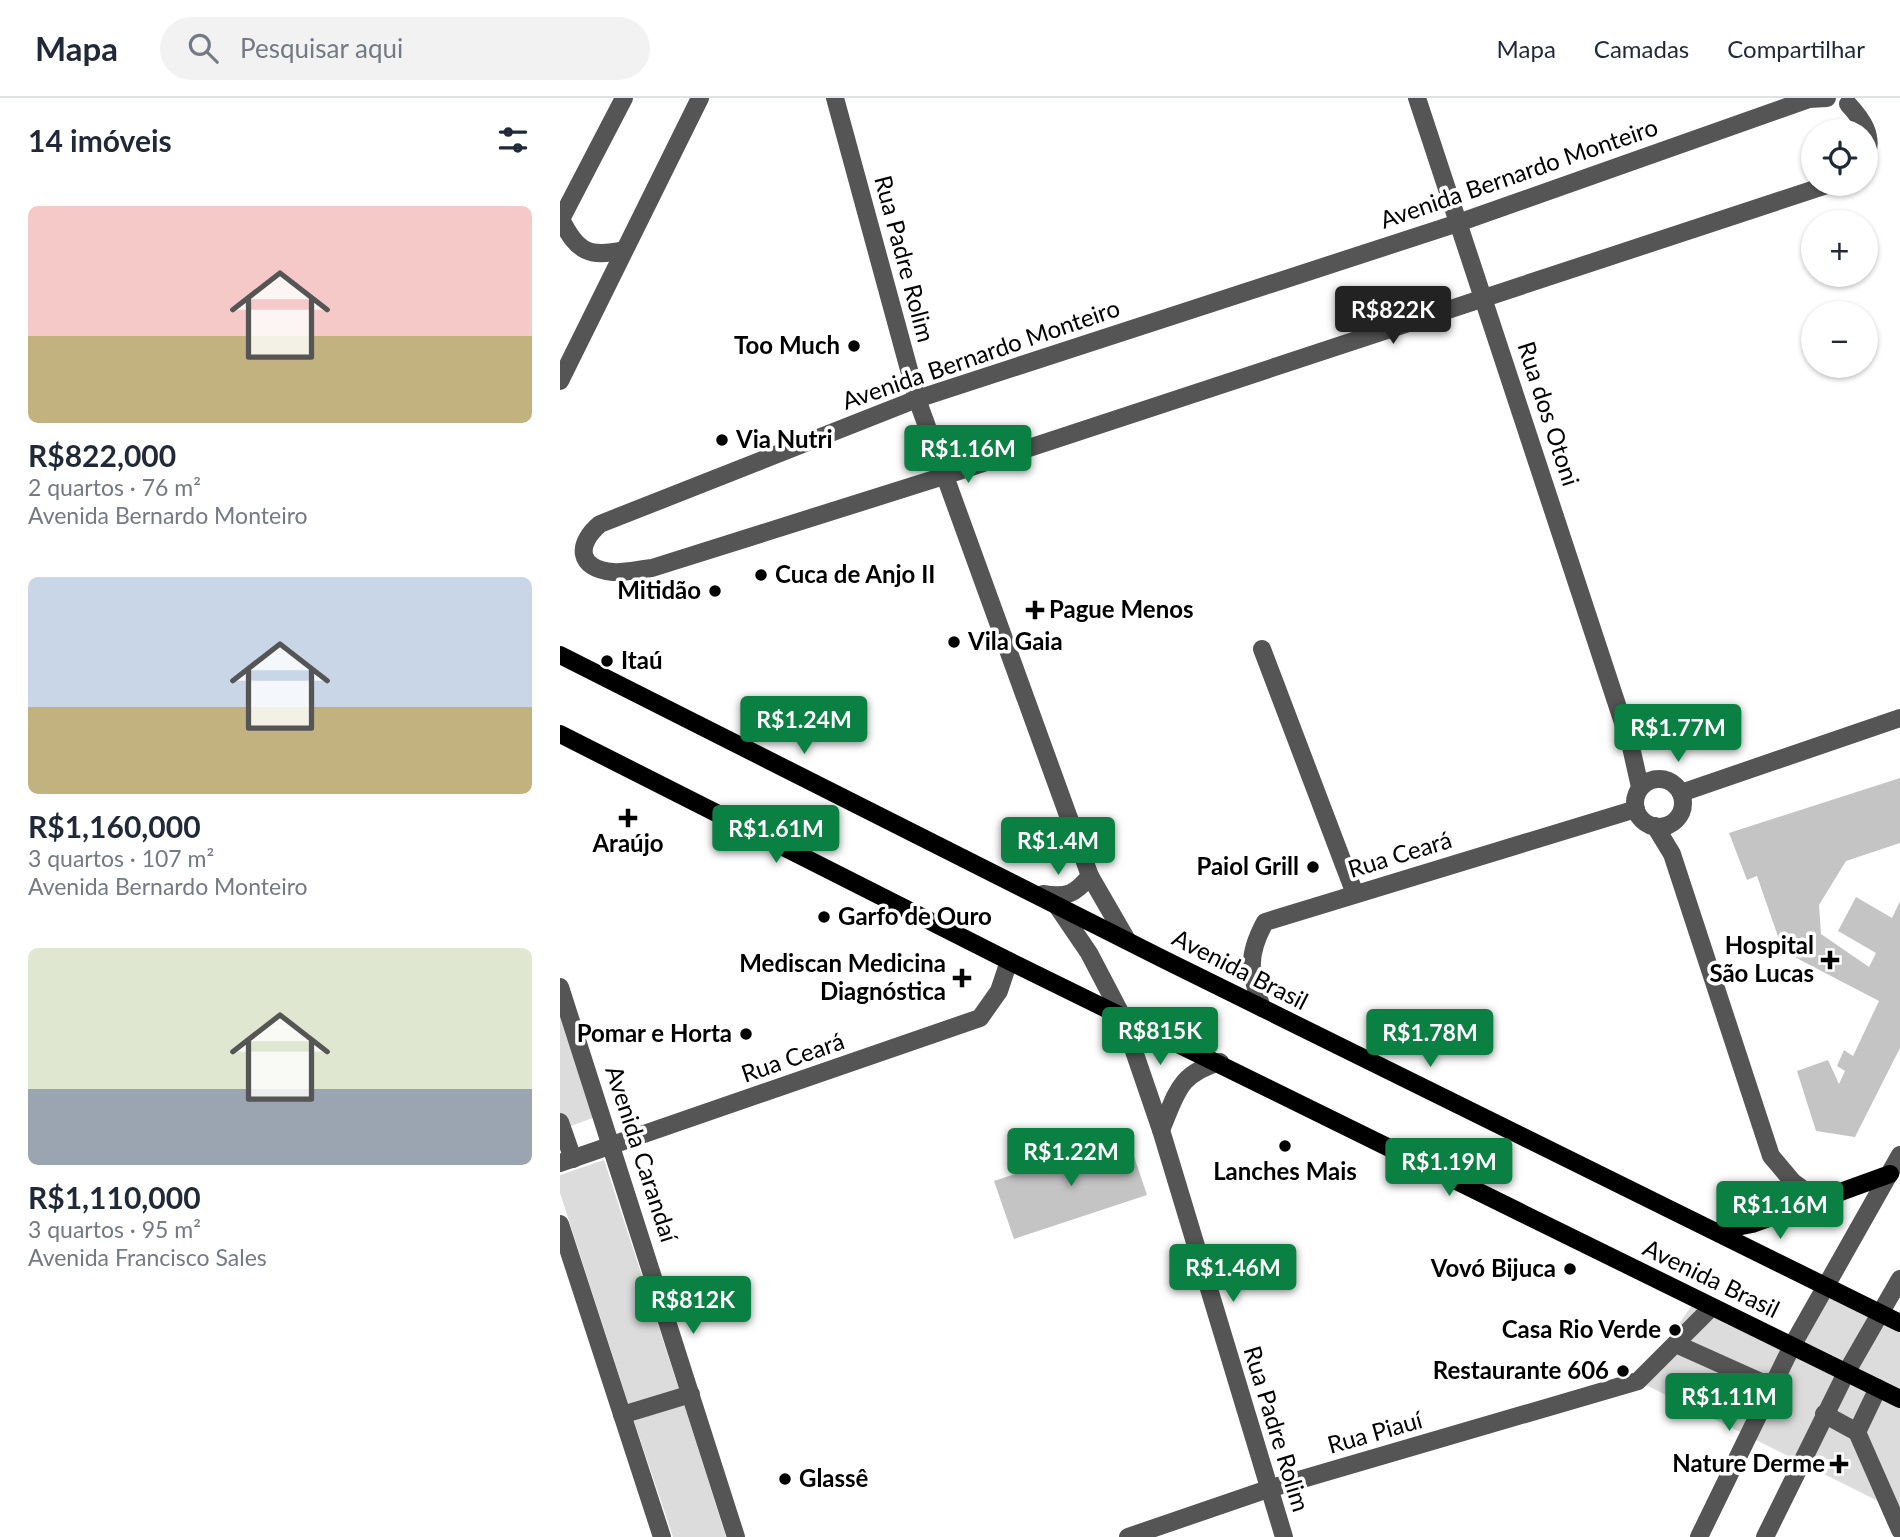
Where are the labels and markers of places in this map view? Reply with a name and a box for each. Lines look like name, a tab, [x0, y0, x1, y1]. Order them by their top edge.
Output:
pin: R$822K	[1336, 286, 1450, 346]
place label: Too Much	[734, 330, 840, 359]
marker: Too Much	[846, 338, 862, 354]
place label: Via Nutri	[735, 424, 833, 453]
pin: R$1.16M	[903, 426, 1033, 485]
marker: Via Nutri	[714, 432, 730, 448]
place label: Cuca de Anjo II	[775, 559, 935, 588]
marker: Cuca de Anjo II	[753, 567, 769, 583]
place label: Mitidão	[617, 575, 701, 604]
marker: Mitidão	[707, 583, 723, 599]
place label: Pague Menos	[1049, 594, 1194, 623]
marker: Pague Menos	[1027, 602, 1043, 618]
place label: Vila Gaia	[967, 626, 1063, 655]
marker: Vila Gaia	[946, 634, 962, 650]
place label: Itaú	[621, 645, 662, 674]
marker: Itaú	[599, 653, 615, 669]
pin: R$1.24M	[739, 696, 869, 756]
pin: R$1.77M	[1613, 704, 1743, 764]
pin: R$1.61M	[711, 806, 841, 865]
marker: Araújo	[620, 810, 636, 826]
pin: R$1.4M	[1001, 818, 1115, 877]
place label: Araújo	[591, 828, 664, 857]
place label: Paiol Grill	[1196, 851, 1299, 880]
marker: Paiol Grill	[1305, 859, 1321, 875]
place label: Garfo de Ouro	[838, 901, 992, 930]
marker: Garfo de Ouro	[816, 909, 832, 925]
place label: Hospital São Lucas	[1709, 930, 1814, 987]
place label: Mediscan Medicina Diagnóstica	[739, 948, 946, 1005]
marker: Hospital São Lucas	[1820, 950, 1840, 970]
marker: Mediscan Medicina Diagnóstica	[952, 968, 972, 988]
pin: R$815K	[1103, 1007, 1217, 1067]
pin: R$1.78M	[1365, 1010, 1495, 1069]
place label: Pomar e Horta	[577, 1018, 732, 1047]
marker: Pomar e Horta	[738, 1026, 754, 1042]
pin: R$1.22M	[1006, 1128, 1136, 1188]
marker: Lanches Mais	[1277, 1138, 1293, 1154]
pin: R$1.19M	[1384, 1138, 1514, 1198]
place label: Lanches Mais	[1213, 1156, 1357, 1185]
pin: R$1.16M	[1715, 1182, 1845, 1241]
pin: R$1.46M	[1168, 1244, 1298, 1304]
place label: Vovó Bijuca	[1430, 1253, 1556, 1282]
marker: Vovó Bijuca	[1562, 1261, 1578, 1277]
pin: R$812K	[636, 1276, 750, 1336]
place label: Casa Rio Verde	[1502, 1314, 1661, 1343]
marker: Casa Rio Verde	[1667, 1322, 1683, 1338]
place label: Restaurante 606	[1433, 1355, 1609, 1384]
marker: Restaurante 606	[1615, 1363, 1631, 1379]
pin: R$1.11M	[1664, 1374, 1794, 1433]
place label: Nature Derme	[1672, 1448, 1825, 1477]
marker: Nature Derme	[1831, 1456, 1847, 1472]
place label: Glassê	[799, 1463, 869, 1492]
marker: Glassê	[777, 1471, 793, 1487]

